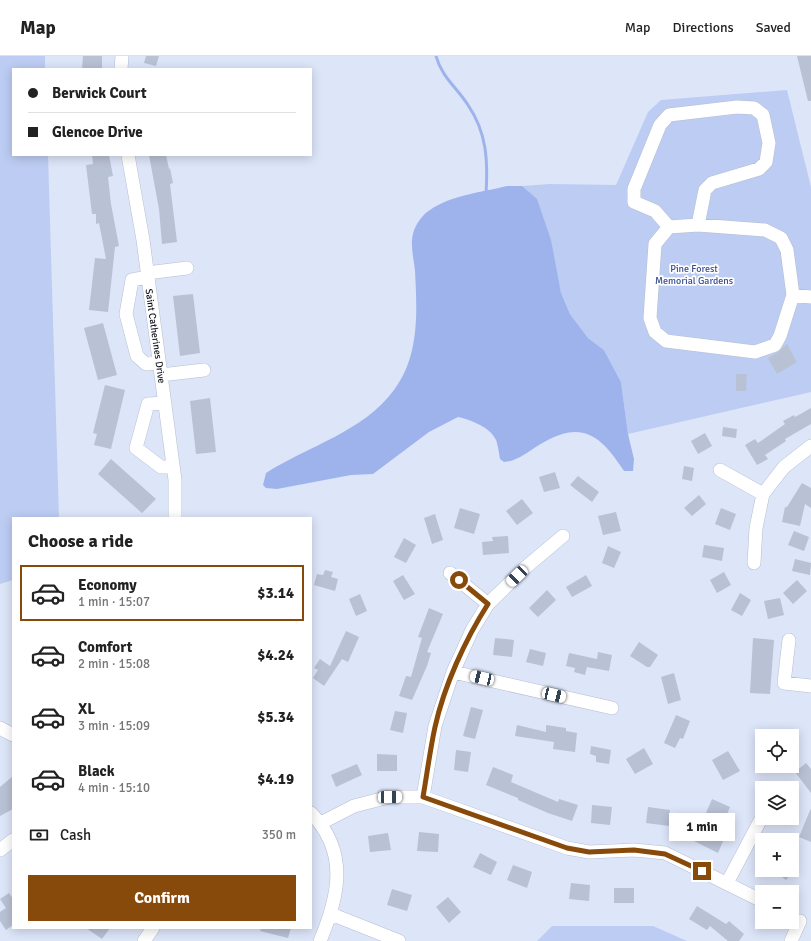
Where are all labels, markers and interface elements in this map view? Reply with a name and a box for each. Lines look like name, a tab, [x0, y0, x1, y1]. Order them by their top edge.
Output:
text: Map	[20, 16, 56, 40]
text: Map	[625, 19, 651, 36]
text: Directions	[673, 19, 734, 36]
text: Saved	[756, 19, 791, 36]
text: Berwick Court	[52, 84, 147, 102]
text: Glencoe Drive	[52, 123, 143, 141]
park label: Pine Forest Memorial Gardens	[655, 263, 734, 287]
street label: Saint Catherines Drive	[142, 288, 168, 384]
text: Choose a ride	[28, 530, 133, 552]
car	[504, 563, 530, 589]
route start	[450, 571, 468, 589]
icon: car	[30, 575, 66, 611]
text: Economy	[78, 576, 137, 594]
text: $3.14	[257, 584, 294, 602]
text: 1 min · 15:07	[78, 594, 150, 610]
icon: car	[30, 637, 66, 673]
text: Comfort	[78, 638, 132, 656]
text: $4.24	[257, 646, 294, 664]
text: 2 min · 15:08	[78, 656, 150, 672]
car	[469, 669, 495, 687]
car	[541, 686, 567, 704]
icon: car	[30, 699, 66, 735]
text: XL	[78, 700, 95, 718]
text: $5.34	[257, 708, 294, 726]
text: 3 min · 15:09	[78, 718, 150, 734]
map controls	[755, 729, 799, 929]
button: locate	[755, 729, 799, 773]
icon: car	[30, 761, 66, 797]
text: Black	[78, 762, 115, 780]
text: $4.19	[257, 770, 294, 788]
text: 4 min · 15:10	[78, 780, 150, 796]
button: layers	[755, 781, 799, 825]
car	[378, 791, 402, 803]
callout: 1 min	[669, 813, 735, 841]
text: 1 min	[686, 819, 718, 835]
icon: cash	[28, 824, 50, 846]
text: Cash	[60, 826, 91, 844]
text: 350 m	[262, 827, 296, 843]
button: +	[755, 833, 799, 877]
route end	[693, 862, 711, 880]
button: Confirm	[28, 875, 296, 921]
button: −	[755, 885, 799, 929]

